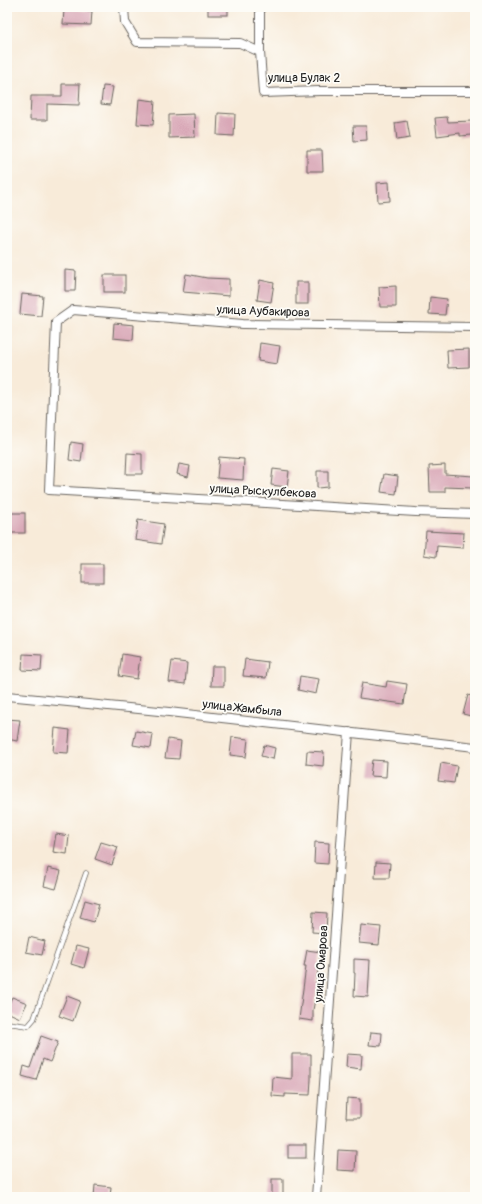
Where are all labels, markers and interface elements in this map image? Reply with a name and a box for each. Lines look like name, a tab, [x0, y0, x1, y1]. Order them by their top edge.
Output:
street label: улица Булак 2	[267, 71, 340, 86]
street label: улица Аубакирова	[215, 302, 310, 321]
street label: улица Рыскулбекова	[208, 481, 317, 502]
street label: улица Жамбыла	[201, 697, 283, 720]
street label: улица Омарова	[311, 925, 332, 1004]

